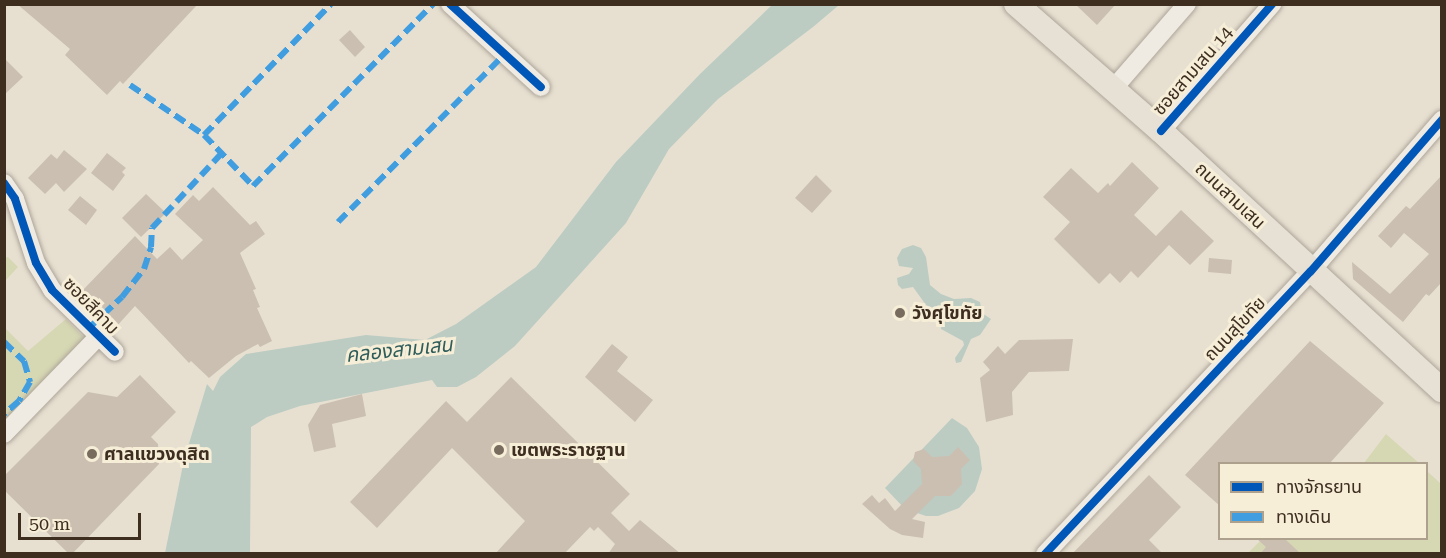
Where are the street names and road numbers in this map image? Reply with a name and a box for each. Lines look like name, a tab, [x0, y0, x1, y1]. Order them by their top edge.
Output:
street label: ซอยสามเสน 14	[1148, 22, 1238, 120]
street label: ถนนสามเสน	[1190, 158, 1270, 234]
street label: ซอยสีคาม	[59, 273, 123, 339]
street label: ถนนสุโขทัย	[1200, 292, 1270, 366]

